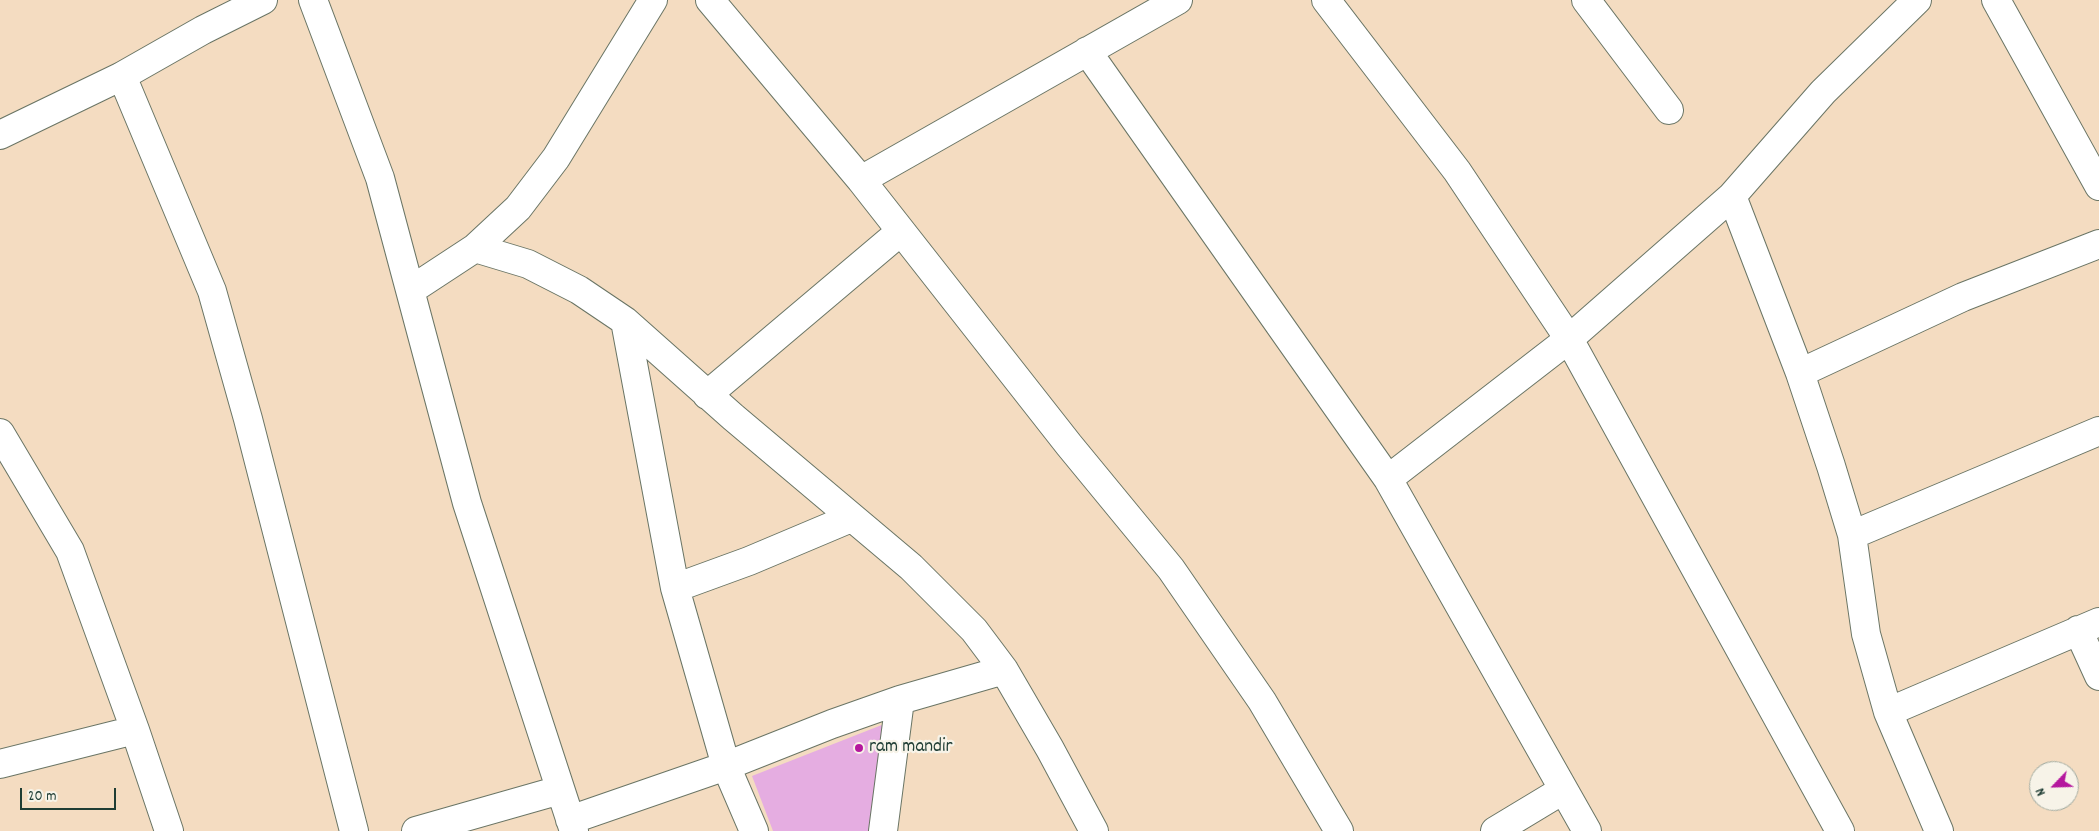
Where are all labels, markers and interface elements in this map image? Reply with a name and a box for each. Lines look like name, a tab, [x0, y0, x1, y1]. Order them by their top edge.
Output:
place label: ram mandir	[869, 737, 953, 759]
marker: ram mandir	[853, 742, 865, 754]
north arrow	[2029, 761, 2079, 811]
scale bar	[22, 778, 119, 810]
text: N	[2031, 784, 2052, 799]
text: 20 m	[28, 786, 56, 808]

